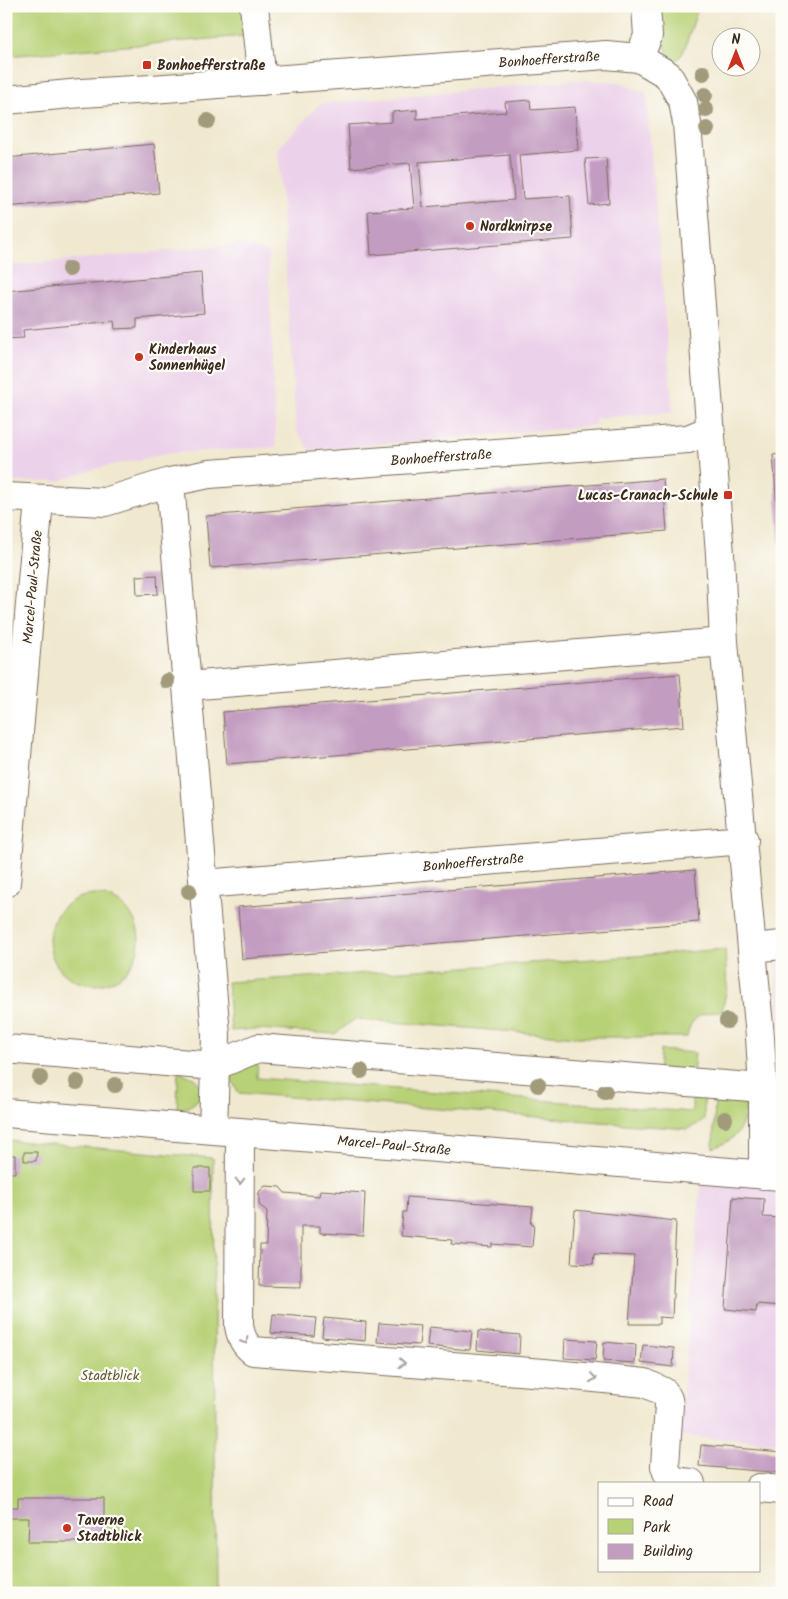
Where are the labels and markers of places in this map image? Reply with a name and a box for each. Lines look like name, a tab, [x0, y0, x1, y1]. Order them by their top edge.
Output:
place label: Bonhoefferstraße	[157, 55, 265, 77]
marker: Bonhoefferstraße	[141, 59, 153, 71]
place label: Nordknirpse	[480, 216, 552, 238]
marker: Nordknirpse	[464, 220, 476, 232]
place label: Kinderhaus Sonnenhügel	[149, 339, 225, 377]
marker: Kinderhaus Sonnenhügel	[133, 351, 145, 363]
place label: Lucas-Cranach-Schule	[578, 485, 718, 507]
marker: Lucas-Cranach-Schule	[722, 489, 734, 501]
place label: Taverne Stadtblick	[77, 1510, 142, 1548]
marker: Taverne Stadtblick	[61, 1522, 73, 1534]

